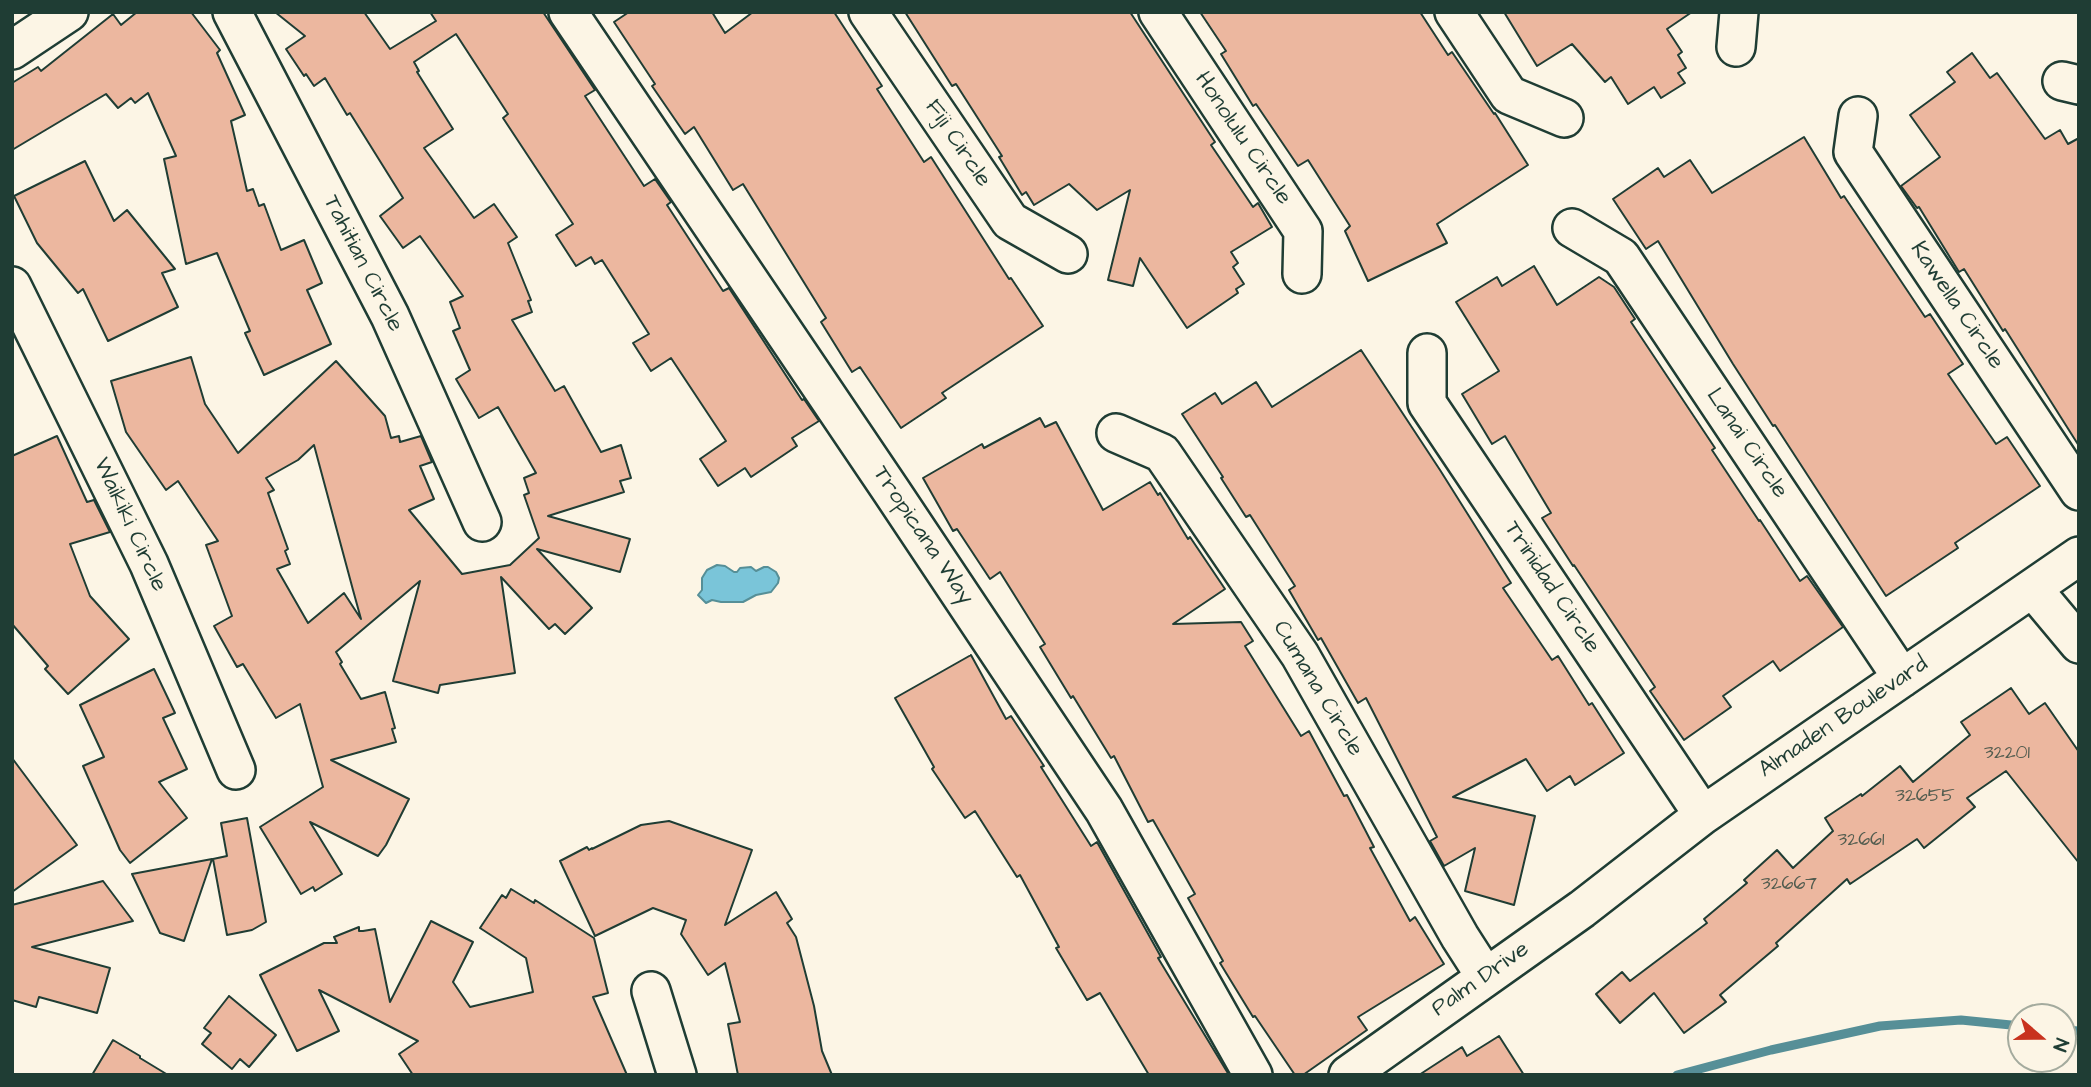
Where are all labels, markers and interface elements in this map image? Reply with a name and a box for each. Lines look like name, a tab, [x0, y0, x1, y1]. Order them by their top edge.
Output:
street label: Honolulu Circle	[1187, 67, 1297, 211]
street label: Fiji Circle	[918, 95, 996, 193]
street label: Tahitian Circle	[316, 191, 408, 337]
street label: Kawella Circle	[1903, 237, 2009, 375]
street label: Lanai Circle	[1699, 384, 1793, 504]
street label: Waikiki Circle	[86, 454, 172, 596]
street label: Tropicana Way	[866, 462, 978, 610]
street label: Trinidad Circle	[1497, 517, 1605, 659]
street label: Cumana Circle	[1266, 616, 1368, 762]
street label: Almaden Boulevard	[1754, 651, 1934, 785]
house number: 32201	[1984, 743, 2030, 765]
house number: 32655	[1895, 786, 1955, 808]
house number: 32661	[1838, 830, 1884, 852]
house number: 32667	[1761, 874, 1817, 896]
street label: Palm Drive	[1427, 936, 1535, 1024]
north arrow	[2007, 1003, 2077, 1073]
text: N	[2046, 1034, 2075, 1055]

